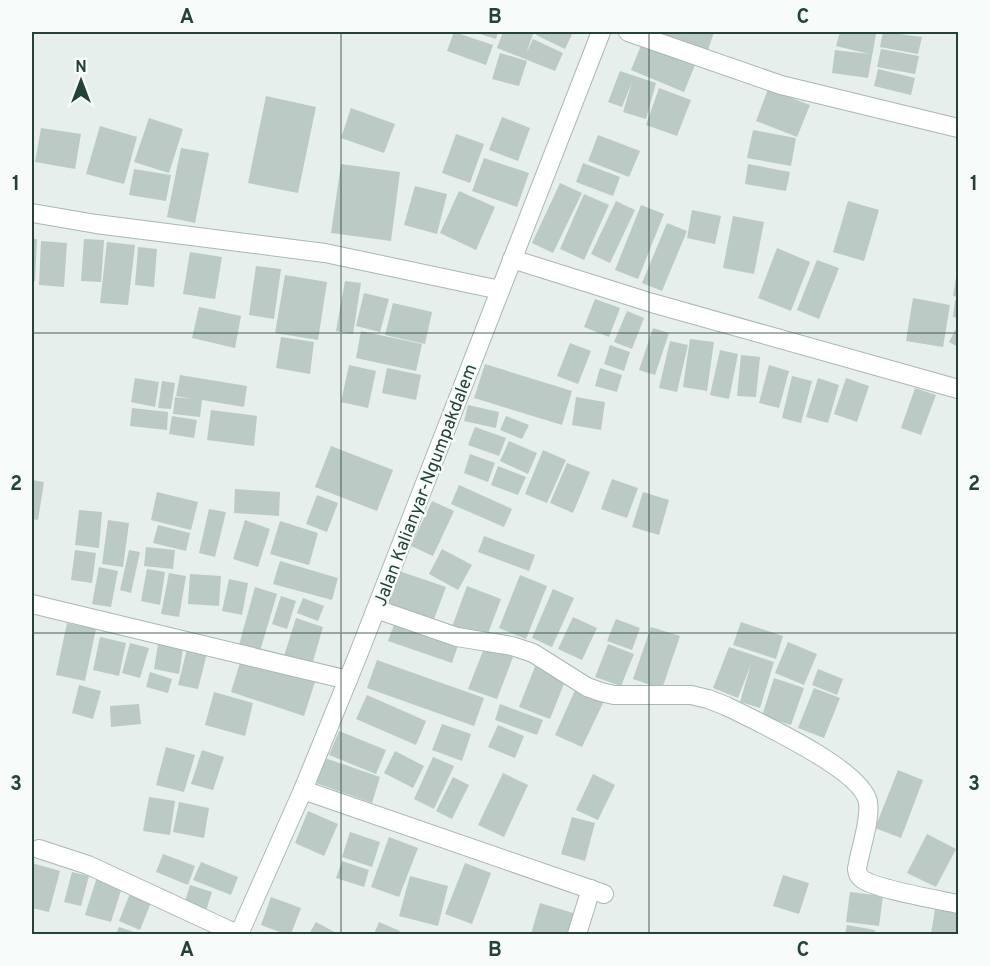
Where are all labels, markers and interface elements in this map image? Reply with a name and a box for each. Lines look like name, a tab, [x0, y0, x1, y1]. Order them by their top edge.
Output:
text: A	[180, 5, 194, 31]
text: B	[488, 5, 502, 31]
text: C	[797, 5, 809, 31]
north arrow	[51, 51, 111, 111]
text: N	[75, 58, 87, 78]
text: 1	[12, 172, 20, 198]
text: 1	[970, 172, 978, 198]
street label: Jalan Kalianyar-Ngumpakdalem	[369, 361, 483, 610]
text: 2	[10, 472, 22, 498]
text: 2	[968, 472, 980, 498]
text: 3	[10, 772, 22, 798]
text: 3	[968, 772, 980, 798]
text: A	[180, 938, 194, 964]
text: B	[488, 938, 502, 964]
text: C	[797, 938, 809, 964]

